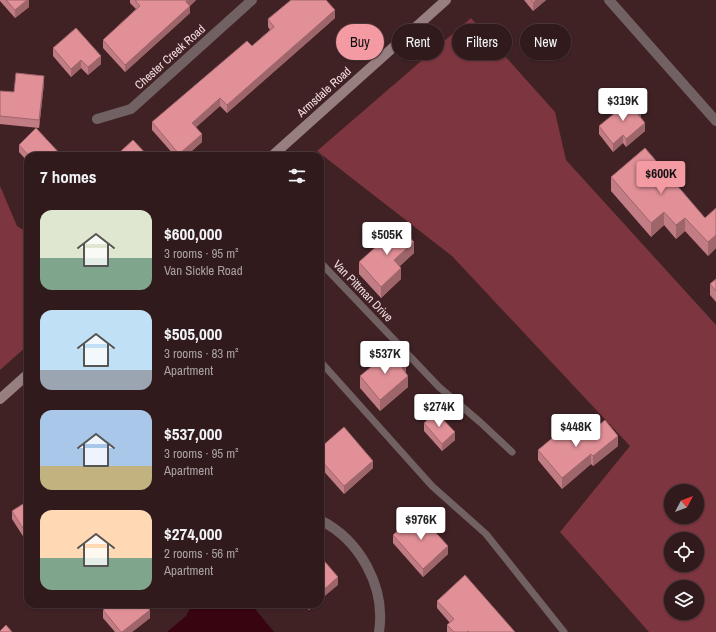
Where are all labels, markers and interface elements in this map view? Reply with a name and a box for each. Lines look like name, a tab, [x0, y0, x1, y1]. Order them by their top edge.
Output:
street label: Chester Creek Road	[131, 21, 209, 93]
chip: Buy	[336, 24, 384, 60]
chip: Rent	[392, 24, 444, 60]
chip: Filters	[452, 24, 512, 60]
chip: New	[520, 24, 571, 60]
street label: Armsdale Road	[293, 63, 355, 121]
pin: $319K	[595, 88, 651, 122]
text: $319K	[607, 92, 639, 109]
pin: $600K	[633, 161, 689, 195]
text: 7 homes	[40, 165, 97, 188]
icon: filters	[286, 165, 308, 187]
text: $600K	[645, 165, 677, 182]
text: $600,000	[164, 222, 222, 245]
pin: $505K	[359, 222, 415, 256]
icon: home	[72, 226, 120, 274]
text: $505K	[371, 226, 403, 243]
text: 3 rooms · 95 m²	[164, 245, 239, 262]
street label: Van Pittman Drive	[330, 257, 396, 325]
text: Van Sickle Road	[164, 262, 243, 279]
text: $505,000	[164, 322, 222, 345]
icon: home	[72, 326, 120, 374]
pin: $537K	[357, 341, 413, 375]
text: 3 rooms · 83 m²	[164, 345, 239, 362]
text: $537K	[369, 345, 401, 362]
text: Apartment	[164, 362, 213, 379]
pin: $274K	[411, 394, 467, 428]
text: $274K	[423, 398, 455, 415]
pin: $448K	[548, 414, 604, 448]
text: $448K	[560, 418, 592, 435]
text: $537,000	[164, 422, 222, 445]
icon: home	[72, 426, 120, 474]
text: 3 rooms · 95 m²	[164, 445, 239, 462]
text: Apartment	[164, 462, 213, 479]
north arrow	[664, 484, 704, 524]
map controls	[664, 484, 704, 620]
pin: $976K	[393, 507, 449, 541]
text: $976K	[405, 511, 437, 528]
text: $274,000	[164, 522, 222, 545]
icon: home	[72, 526, 120, 574]
button: locate	[664, 532, 704, 572]
text: 2 rooms · 56 m²	[164, 545, 239, 562]
text: Apartment	[164, 562, 213, 579]
button: layers	[664, 580, 704, 620]

